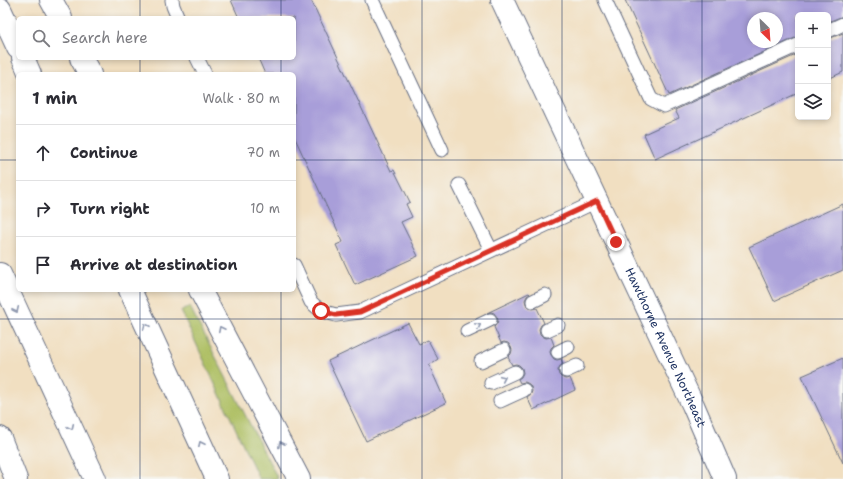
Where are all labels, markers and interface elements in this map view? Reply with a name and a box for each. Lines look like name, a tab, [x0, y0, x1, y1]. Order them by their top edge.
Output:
north arrow	[747, 12, 783, 48]
map controls	[795, 12, 831, 120]
button: +	[795, 12, 831, 48]
search box	[16, 16, 296, 60]
icon: search	[30, 27, 52, 49]
text: Search here	[62, 28, 148, 48]
button: −	[795, 48, 831, 84]
button: layers	[795, 84, 831, 120]
text: 1 min	[32, 87, 77, 109]
text: Walk · 80 m	[202, 90, 280, 107]
icon: ahead	[32, 142, 54, 164]
text: Continue	[70, 143, 138, 163]
text: 70 m	[246, 144, 280, 161]
icon: right	[32, 198, 54, 220]
text: Turn right	[70, 199, 150, 219]
text: 10 m	[250, 200, 280, 217]
route end	[607, 233, 625, 251]
icon: arrive	[32, 254, 54, 276]
text: Arrive at destination	[70, 255, 238, 275]
street label: Hawthorne Avenue Northeast	[621, 265, 710, 430]
route start	[312, 302, 330, 320]
one-way arrow	[12, 306, 20, 313]
one-way arrow	[143, 322, 151, 329]
one-way arrow	[474, 323, 482, 330]
one-way arrow	[218, 326, 225, 333]
one-way arrow	[499, 375, 507, 383]
one-way arrow	[66, 423, 74, 431]
one-way arrow	[198, 440, 206, 448]
one-way arrow	[278, 441, 285, 449]

